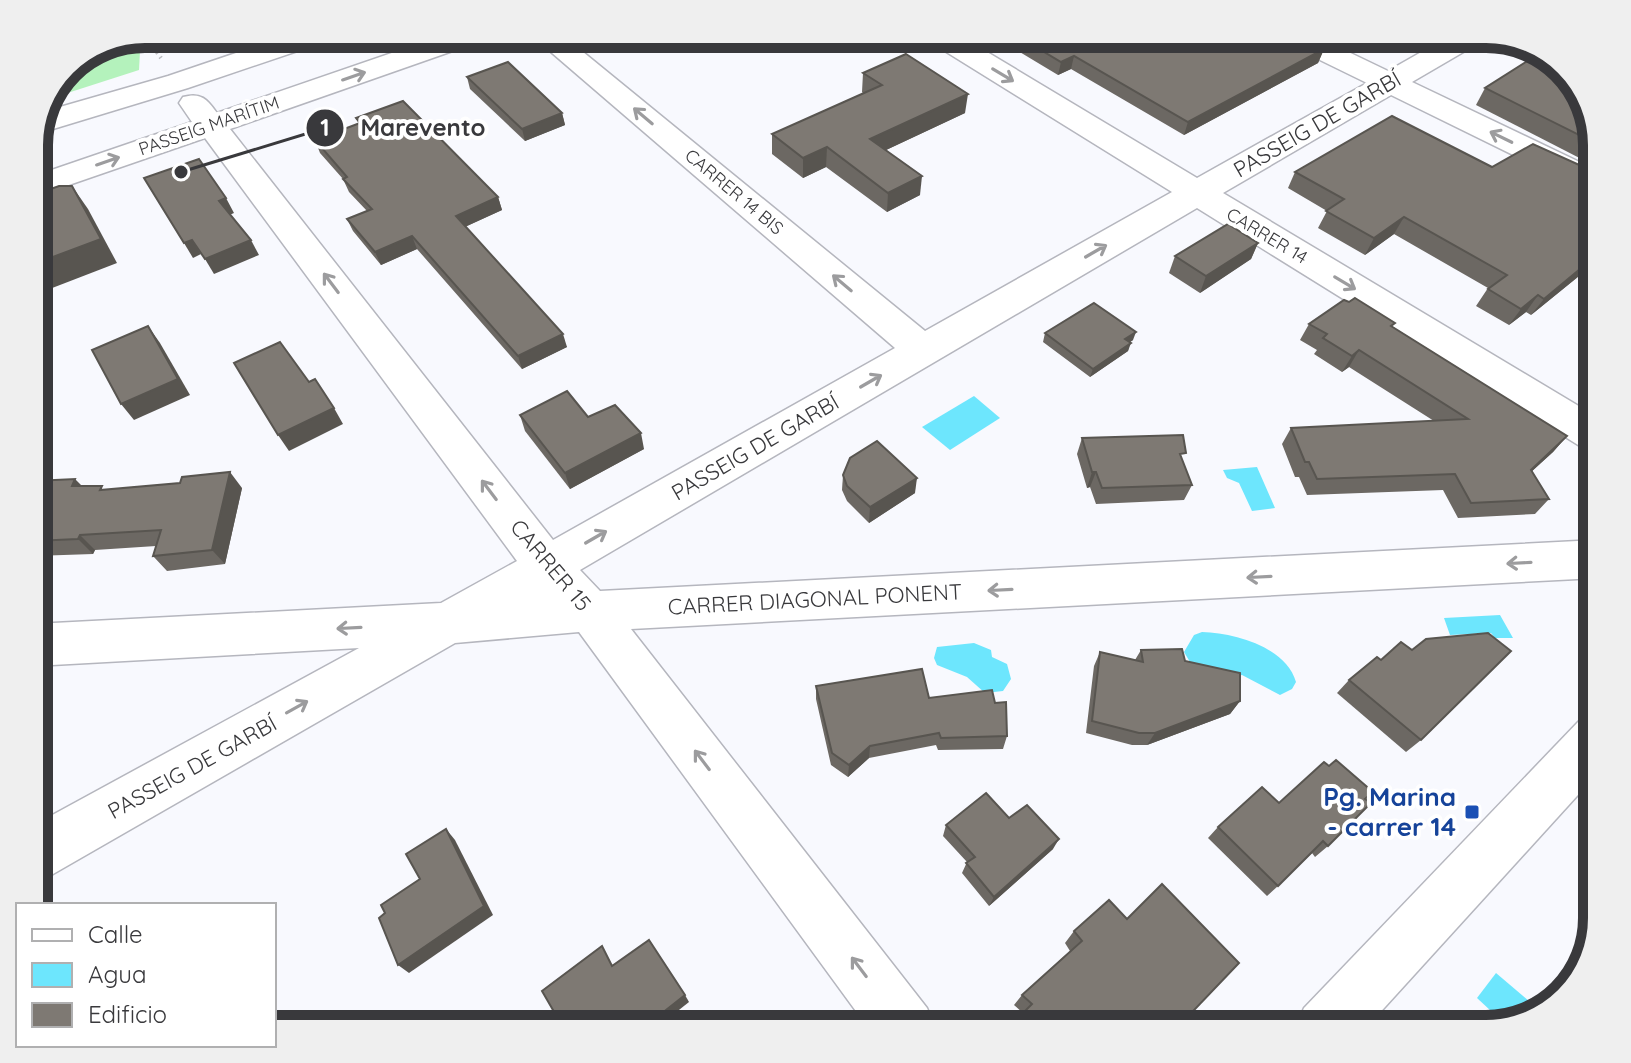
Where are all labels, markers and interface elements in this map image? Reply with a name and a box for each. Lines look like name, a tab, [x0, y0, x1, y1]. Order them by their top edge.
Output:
street label: PASSEIG DE GARBÍ	[1228, 64, 1406, 183]
one-way arrow	[991, 67, 1014, 83]
one-way arrow	[341, 68, 365, 82]
street label: PASSEIG MARÍTIM	[135, 91, 282, 160]
callout: Marevento	[305, 104, 502, 152]
one-way arrow	[633, 107, 653, 125]
text: 1	[320, 112, 330, 142]
text: Marevento	[360, 112, 486, 142]
one-way arrow	[1490, 128, 1514, 144]
street label: CARRER 14 BIS	[680, 144, 788, 240]
one-way arrow	[95, 153, 120, 168]
street label: CARRER 14	[1223, 202, 1312, 269]
one-way arrow	[1084, 243, 1108, 258]
one-way arrow	[323, 273, 340, 295]
one-way arrow	[833, 274, 853, 292]
one-way arrow	[1333, 275, 1356, 291]
one-way arrow	[859, 373, 882, 389]
street label: PASSEIG DE GARBÍ	[666, 387, 844, 506]
one-way arrow	[481, 480, 498, 501]
street label: CARRER 15	[504, 513, 598, 617]
one-way arrow	[584, 529, 607, 545]
one-way arrow	[1506, 556, 1533, 571]
one-way arrow	[1246, 569, 1273, 584]
street label: CARRER DIAGONAL PONENT	[667, 577, 963, 621]
one-way arrow	[987, 583, 1014, 598]
one-way arrow	[336, 621, 363, 636]
one-way arrow	[285, 699, 309, 714]
street label: PASSEIG DE GARBÍ	[103, 709, 282, 825]
one-way arrow	[694, 749, 711, 771]
place label: Pg. Marina - carrer 14	[1323, 780, 1456, 843]
marker: Pg. Marina - carrer 14	[1463, 803, 1481, 821]
legend	[16, 903, 276, 1047]
text: Calle	[88, 919, 143, 949]
one-way arrow	[851, 957, 868, 978]
text: Agua	[88, 959, 147, 989]
text: Edificio	[88, 999, 167, 1029]

